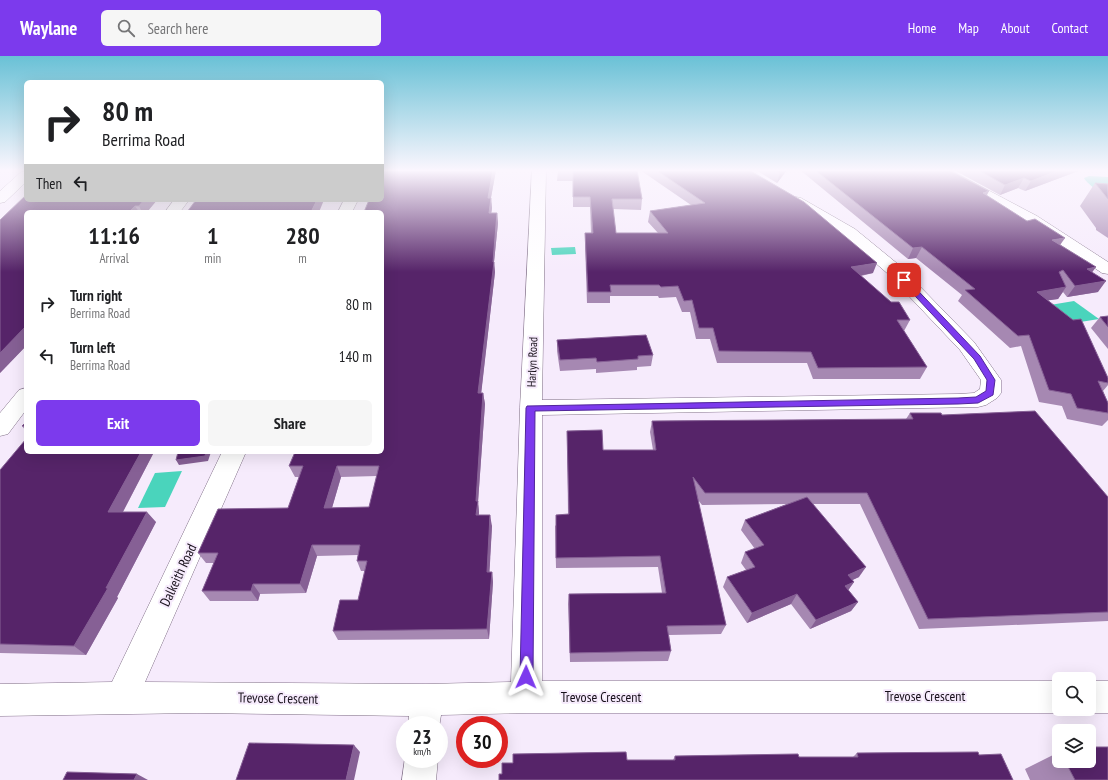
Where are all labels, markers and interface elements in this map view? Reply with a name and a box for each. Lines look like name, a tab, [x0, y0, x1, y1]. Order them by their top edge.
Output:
search box	[101, 10, 381, 46]
text: Waylane	[20, 16, 77, 40]
icon: search	[115, 17, 137, 39]
text: Search here	[147, 19, 208, 38]
text: Home	[908, 19, 936, 37]
text: Map	[958, 19, 979, 37]
text: About	[1001, 19, 1030, 37]
text: Contact	[1052, 19, 1088, 37]
text: 80 m	[102, 92, 153, 129]
icon: right	[36, 96, 88, 148]
text: Berrima Road	[102, 128, 185, 151]
icon: left	[70, 172, 92, 194]
text: Then	[36, 174, 62, 193]
text: 11:16	[88, 220, 140, 251]
text: 1	[207, 220, 218, 251]
text: 280	[285, 220, 320, 251]
text: Arrival	[99, 250, 129, 267]
text: min	[204, 250, 221, 267]
text: m	[298, 250, 307, 267]
pin	[887, 263, 921, 297]
icon: arrive	[893, 269, 915, 291]
text: Turn right	[70, 286, 122, 305]
icon: right	[36, 293, 58, 315]
text: 80 m	[346, 295, 372, 314]
text: Berrima Road	[70, 305, 130, 322]
street label: Harlyn Road	[524, 337, 540, 387]
text: Turn left	[70, 338, 115, 357]
icon: left	[36, 345, 58, 367]
text: 140 m	[339, 347, 372, 366]
text: Berrima Road	[70, 357, 130, 374]
button: Exit	[36, 400, 200, 446]
button: Share	[208, 400, 372, 446]
street label: Dalkeith Road	[156, 541, 200, 609]
position arrow	[505, 656, 547, 698]
map controls	[1052, 672, 1096, 768]
button: search	[1052, 672, 1096, 716]
street label: Trevose Crescent	[885, 687, 965, 705]
street label: Trevose Crescent	[238, 688, 319, 708]
street label: Trevose Crescent	[561, 688, 641, 706]
speed limit sign: 30	[456, 716, 508, 768]
text: 23	[412, 724, 432, 750]
button: layers	[1052, 724, 1096, 768]
text: km/h	[413, 745, 431, 758]

